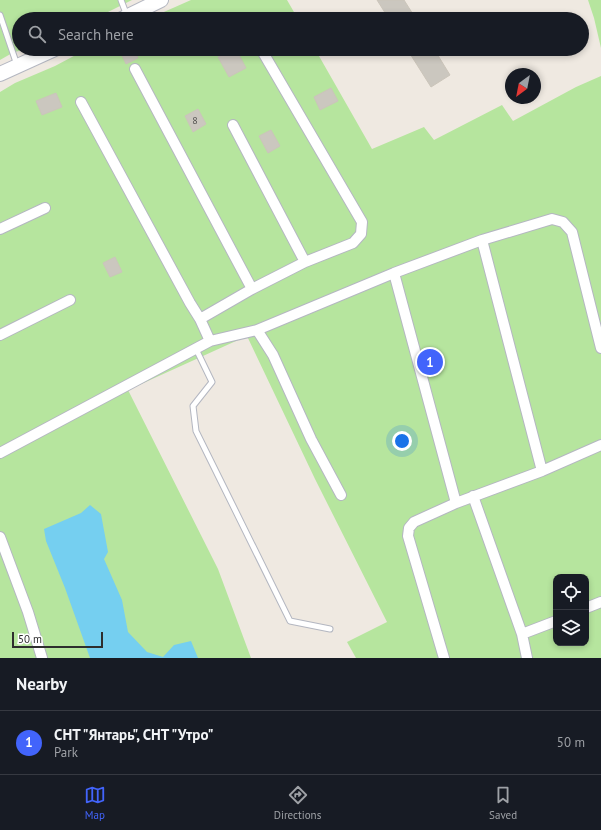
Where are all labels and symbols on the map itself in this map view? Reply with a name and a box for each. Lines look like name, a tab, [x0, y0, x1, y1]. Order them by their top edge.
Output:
north arrow	[505, 68, 541, 104]
house number: 8	[192, 114, 198, 127]
pin: 1	[417, 347, 443, 377]
your location	[392, 431, 412, 451]
scale bar	[12, 630, 103, 649]

